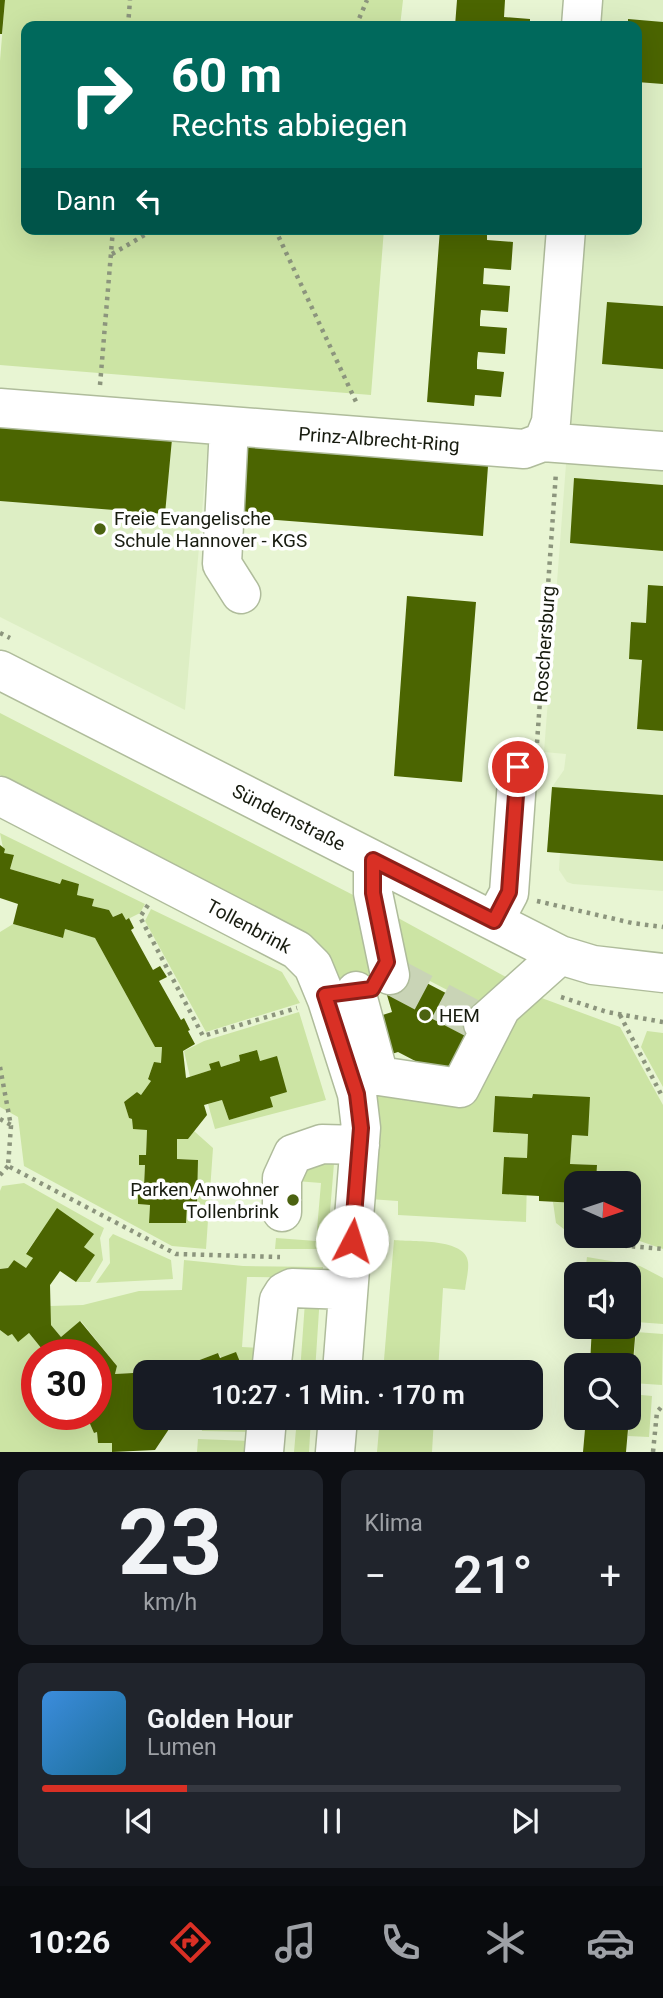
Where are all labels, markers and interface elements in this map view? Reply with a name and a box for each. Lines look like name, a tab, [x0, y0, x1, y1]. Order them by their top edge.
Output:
text: 60 m	[171, 47, 282, 104]
icon: right	[56, 49, 147, 140]
text: Rechts abbiegen	[171, 106, 408, 144]
icon: left	[130, 182, 168, 220]
text: Dann	[56, 186, 116, 216]
street label: Prinz-Albrecht-Ring	[298, 422, 460, 457]
place label: Freie Evangelische Schule Hannover - KGS	[114, 507, 307, 552]
marker: Freie Evangelische Schule Hannover - KGS	[92, 521, 108, 537]
street label: Roschersburg	[529, 585, 560, 703]
pin	[488, 737, 548, 797]
icon: arrive	[499, 748, 537, 786]
street label: Sündernstraße	[228, 779, 349, 856]
street label: Tollenbrink	[202, 894, 296, 959]
place label: HEM	[439, 1004, 480, 1027]
marker: HEM	[417, 1007, 433, 1023]
north arrow	[564, 1171, 640, 1248]
map controls	[564, 1171, 641, 1430]
place label: Parken Anwohner Tollenbrink	[130, 1178, 280, 1223]
marker: Parken Anwohner Tollenbrink	[285, 1192, 301, 1208]
position arrow	[315, 1204, 389, 1278]
button: sound	[564, 1262, 641, 1339]
speed limit sign: 30	[21, 1339, 112, 1430]
button: search	[564, 1353, 641, 1430]
text: 10:27 · 1 Min. · 170 m	[211, 1380, 465, 1410]
text: 23	[118, 1490, 222, 1596]
text: Klima	[365, 1510, 423, 1537]
text: 21°	[453, 1545, 533, 1606]
text: −	[365, 1554, 386, 1598]
text: +	[599, 1554, 621, 1598]
text: km/h	[143, 1589, 197, 1616]
text: Golden Hour	[147, 1704, 293, 1734]
text: Lumen	[147, 1734, 217, 1761]
icon: previous	[120, 1802, 158, 1840]
icon: pause	[313, 1802, 351, 1840]
icon: next	[506, 1802, 544, 1840]
icon: directions	[166, 1918, 215, 1967]
icon: music	[271, 1918, 320, 1967]
icon: phone	[376, 1918, 425, 1967]
icon: climate	[481, 1918, 530, 1967]
icon: car	[586, 1918, 635, 1967]
text: 10:26	[28, 1923, 110, 1961]

